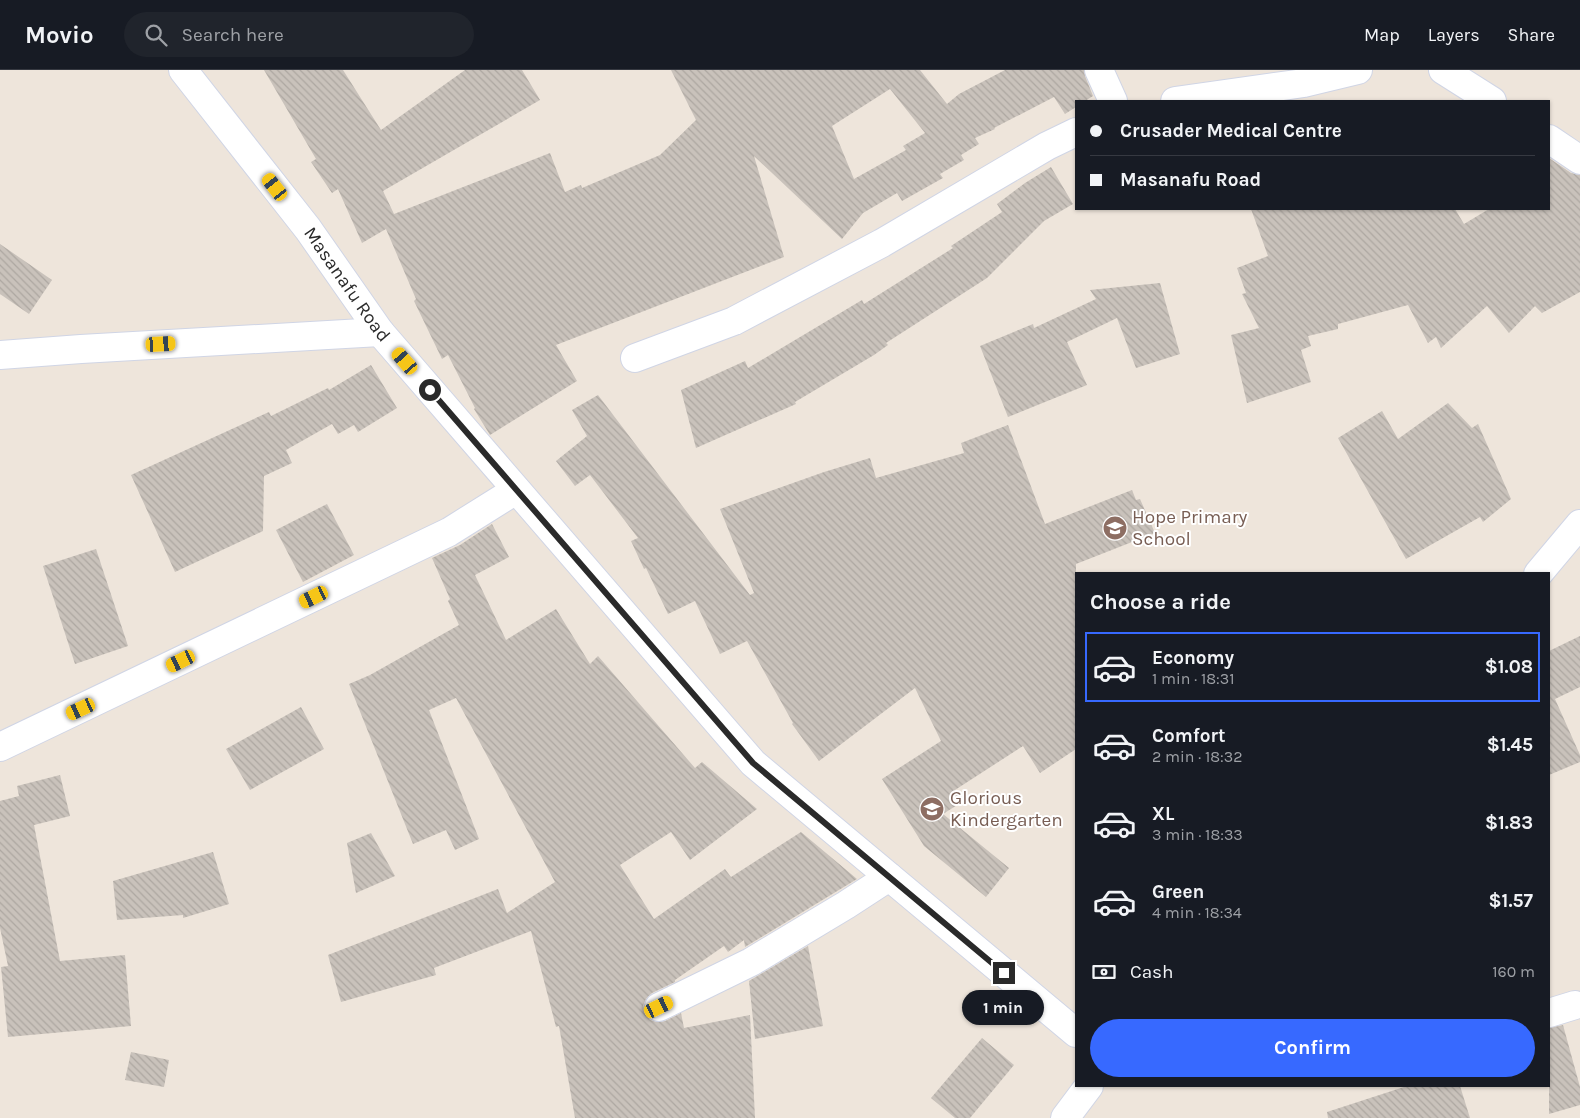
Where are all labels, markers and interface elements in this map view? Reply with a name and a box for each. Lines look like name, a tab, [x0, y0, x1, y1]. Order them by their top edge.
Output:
search box	[124, 12, 474, 57]
text: Movio	[25, 21, 94, 49]
icon: search	[142, 21, 170, 49]
text: Search here	[182, 24, 284, 46]
text: Map	[1364, 24, 1400, 46]
text: Layers	[1428, 24, 1480, 46]
text: Share	[1508, 24, 1555, 46]
text: Crusader Medical Centre	[1120, 120, 1342, 142]
text: Masanafu Road	[1120, 169, 1261, 191]
car	[259, 171, 290, 203]
street label: Masanafu Road	[299, 223, 395, 347]
car	[145, 336, 176, 352]
car	[389, 345, 420, 377]
route start	[419, 379, 441, 401]
place label: Hope Primary School	[1132, 506, 1248, 550]
school or university icon: Hope Primary School	[1102, 515, 1128, 541]
car	[297, 584, 330, 610]
text: Choose a ride	[1090, 589, 1231, 615]
icon: car	[1092, 645, 1137, 690]
text: Economy	[1152, 647, 1234, 669]
car	[164, 648, 197, 674]
text: $1.08	[1485, 656, 1533, 678]
text: 1 min · 18:31	[1152, 669, 1234, 688]
car	[64, 696, 97, 722]
icon: car	[1092, 723, 1137, 768]
text: Comfort	[1152, 725, 1226, 747]
text: $1.45	[1487, 734, 1533, 756]
text: 2 min · 18:32	[1152, 747, 1242, 766]
place label: Glorious Kindergarten	[950, 787, 1063, 831]
school or university icon: Glorious Kindergarten	[919, 796, 945, 822]
icon: car	[1092, 801, 1137, 846]
text: XL	[1152, 803, 1174, 825]
text: $1.83	[1485, 812, 1533, 834]
text: 3 min · 18:33	[1152, 825, 1243, 844]
icon: car	[1092, 879, 1137, 924]
text: Green	[1152, 881, 1204, 903]
text: $1.57	[1489, 890, 1533, 912]
text: 4 min · 18:34	[1152, 903, 1242, 922]
icon: cash	[1090, 958, 1118, 986]
text: Cash	[1130, 961, 1174, 983]
route end	[993, 962, 1015, 984]
text: 160 m	[1492, 962, 1535, 981]
callout: 1 min	[963, 990, 1045, 1026]
car	[642, 994, 675, 1020]
text: 1 min	[983, 998, 1023, 1017]
button: Confirm	[1090, 1019, 1535, 1077]

